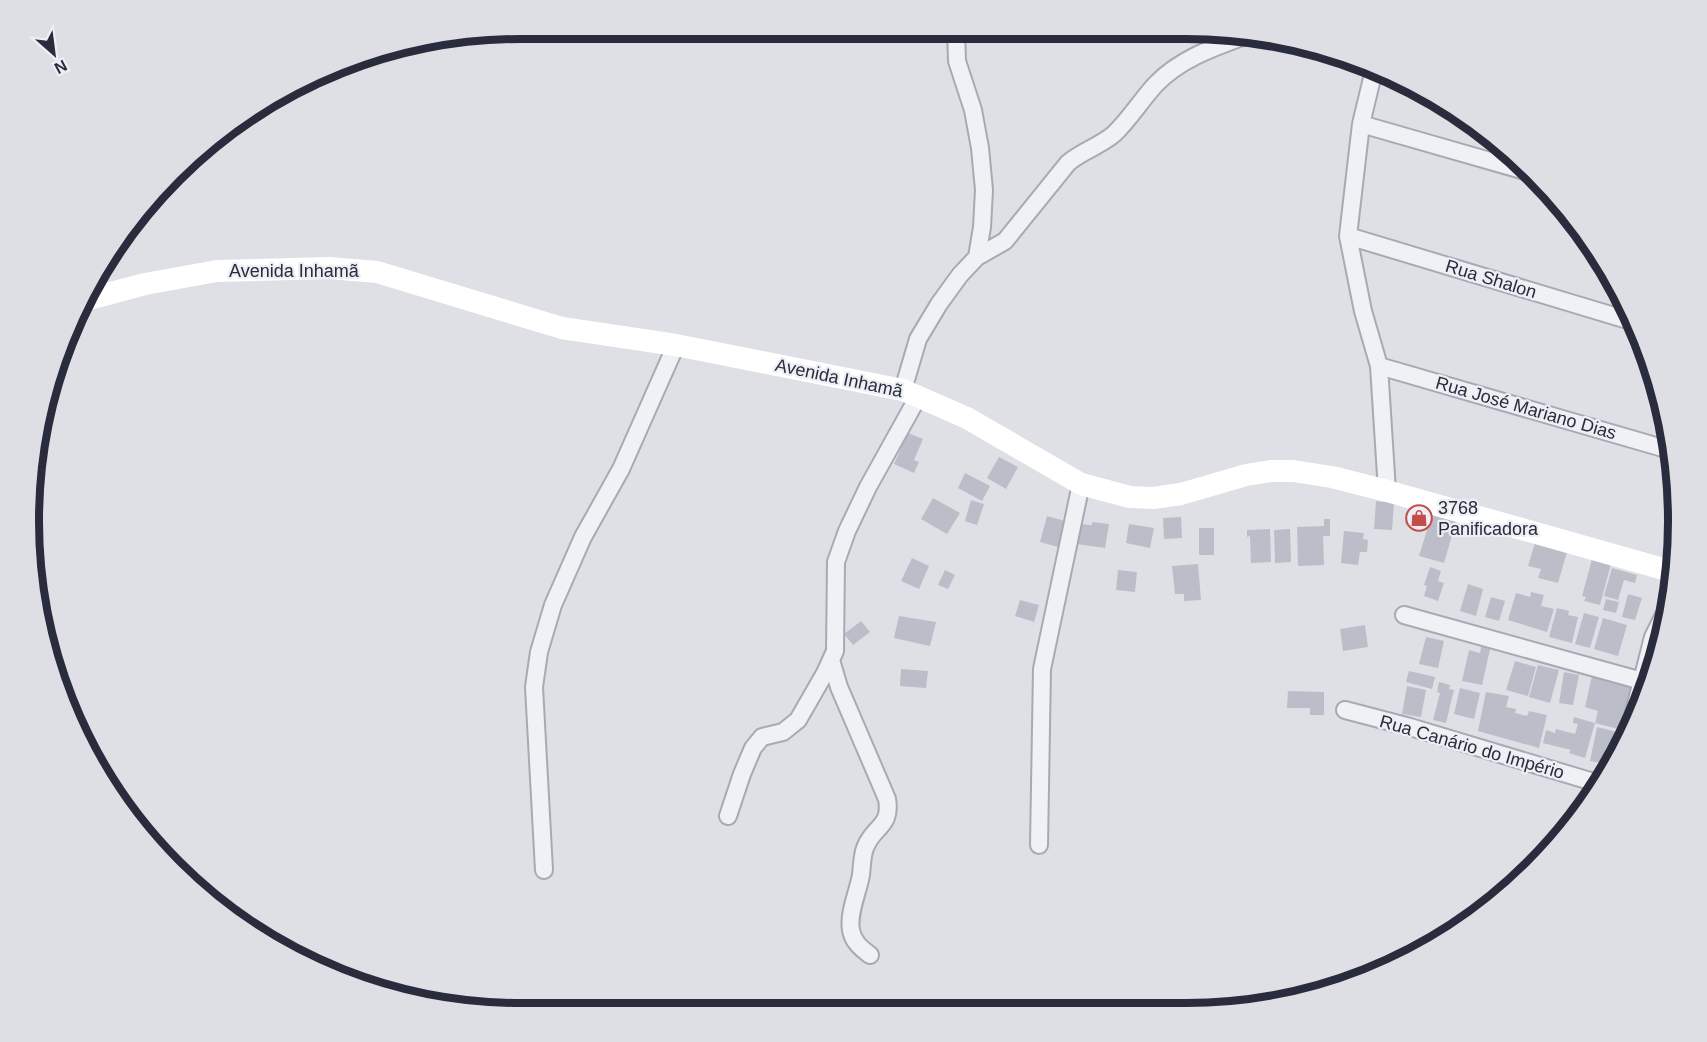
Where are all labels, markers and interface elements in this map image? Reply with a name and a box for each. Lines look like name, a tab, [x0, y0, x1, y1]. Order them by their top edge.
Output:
north arrow	[24, 24, 84, 84]
text: N	[52, 57, 70, 77]
street label: Rua Shalon	[1443, 256, 1539, 302]
street label: Avenida Inhamã	[229, 261, 360, 281]
street label: Avenida Inhamã	[773, 355, 906, 401]
street label: Rua José Mariano Dias	[1433, 373, 1619, 443]
place label: 3768 Panificadora	[1438, 498, 1539, 539]
shop icon: 3768 Panificadora	[1404, 503, 1434, 533]
street label: Rua Canário do Império	[1377, 711, 1567, 783]

